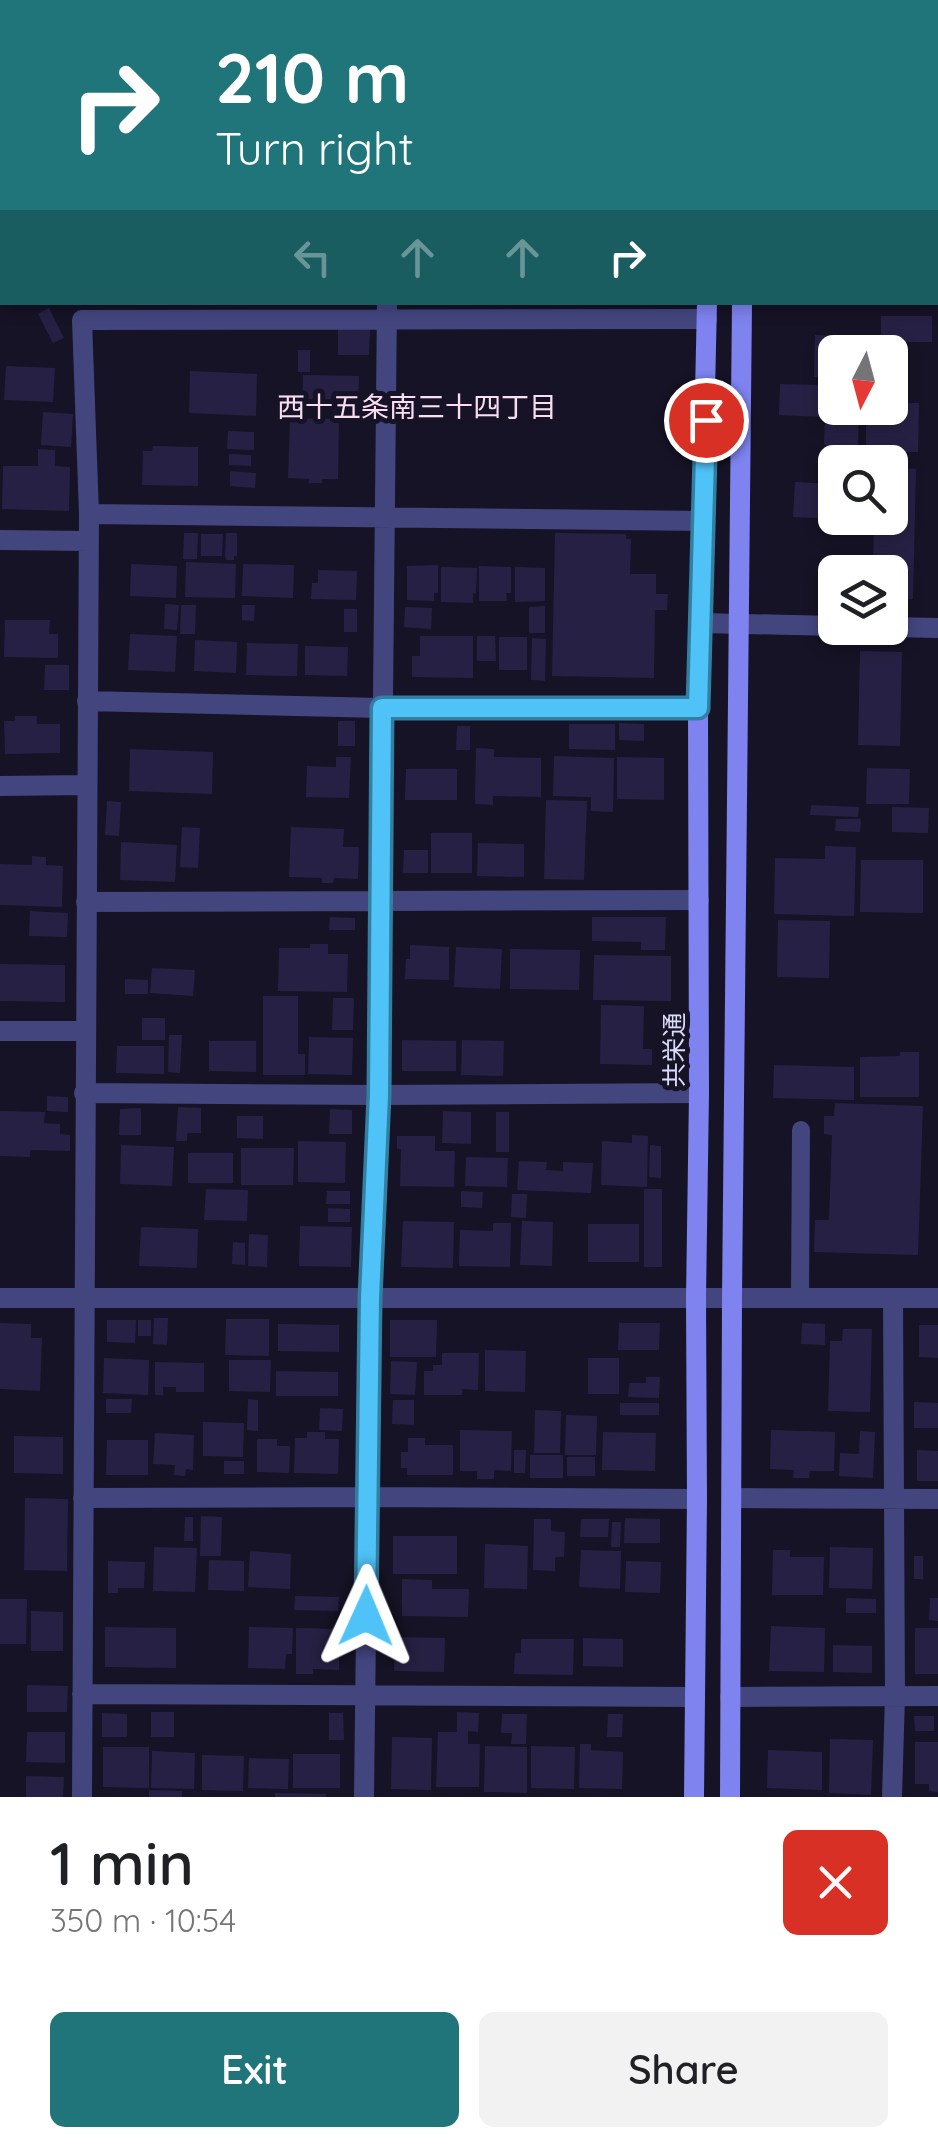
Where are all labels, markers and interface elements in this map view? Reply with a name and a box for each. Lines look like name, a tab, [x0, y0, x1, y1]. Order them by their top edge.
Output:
text: 210 m	[215, 33, 409, 121]
icon: right	[50, 40, 180, 170]
text: Turn right	[215, 120, 414, 176]
icon: left	[285, 230, 340, 285]
icon: ahead	[390, 230, 445, 285]
icon: ahead	[495, 230, 550, 285]
icon: right	[600, 230, 655, 285]
north arrow	[818, 335, 908, 425]
map controls	[818, 335, 908, 645]
pin	[664, 378, 749, 463]
district label: 西十五条南三十四丁目	[277, 389, 557, 424]
icon: arrive	[679, 393, 734, 448]
button: search	[818, 445, 908, 535]
button: layers	[818, 555, 908, 645]
street label: 共栄通	[658, 1012, 689, 1088]
position arrow	[314, 1564, 418, 1668]
text: 1 min	[50, 1825, 194, 1900]
button: close	[783, 1830, 888, 1935]
text: 350 m · 10:54	[50, 1900, 236, 1940]
button: Exit	[50, 2012, 459, 2127]
button: Share	[479, 2012, 888, 2127]

